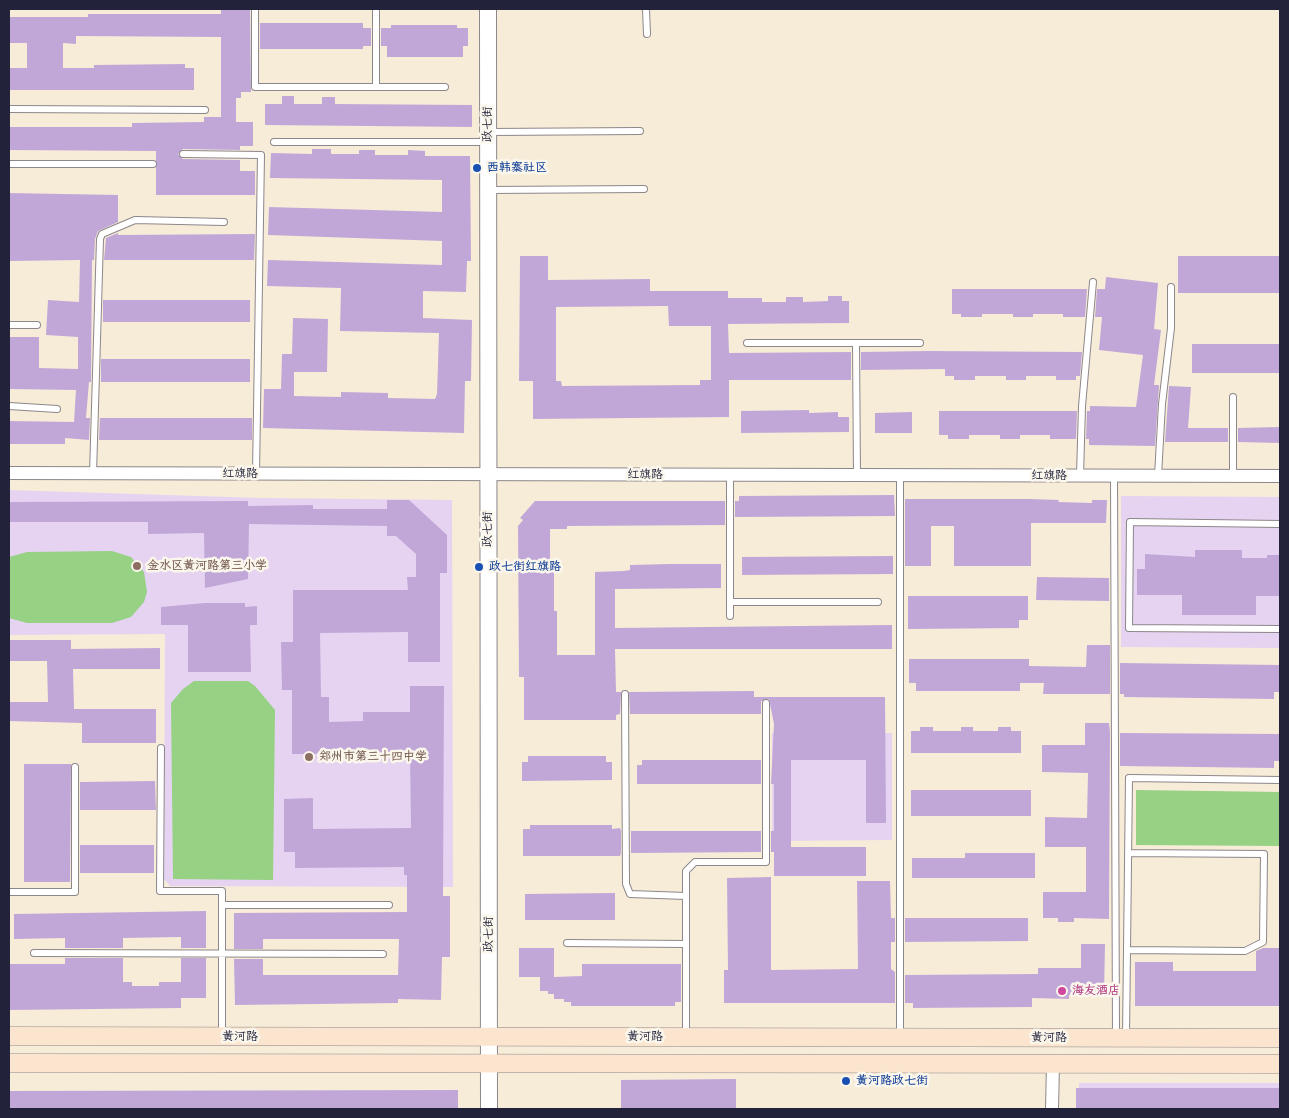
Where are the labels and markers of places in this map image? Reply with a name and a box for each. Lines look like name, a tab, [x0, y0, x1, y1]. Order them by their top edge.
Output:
place label: 西韩寨社区	[487, 161, 547, 175]
marker: 西韩寨社区	[471, 162, 483, 174]
place label: 金水区黄河路第三小学	[147, 559, 267, 573]
marker: 金水区黄河路第三小学	[131, 560, 143, 572]
place label: 政七街红旗路	[489, 560, 561, 574]
marker: 政七街红旗路	[473, 561, 485, 573]
place label: 郑州市第三十四中学	[319, 750, 427, 764]
marker: 郑州市第三十四中学	[303, 751, 315, 763]
place label: 海友酒店	[1072, 984, 1120, 998]
marker: 海友酒店	[1056, 985, 1068, 997]
place label: 黄河路政七街	[856, 1074, 928, 1088]
marker: 黄河路政七街	[840, 1075, 852, 1087]

